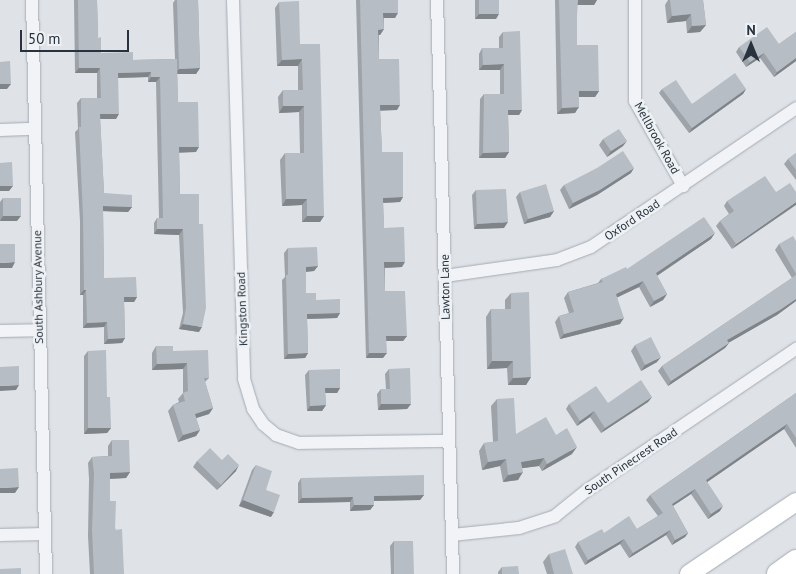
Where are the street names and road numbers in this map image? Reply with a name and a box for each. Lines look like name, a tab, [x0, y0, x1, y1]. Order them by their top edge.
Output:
street label: Mellbrook Road	[631, 99, 683, 177]
street label: Oxford Road	[602, 196, 662, 244]
street label: South Ashbury Avenue	[30, 229, 46, 345]
street label: Lawton Lane	[437, 254, 453, 320]
street label: Kingston Road	[234, 272, 250, 346]
street label: South Pinecrest Road	[582, 425, 680, 497]

